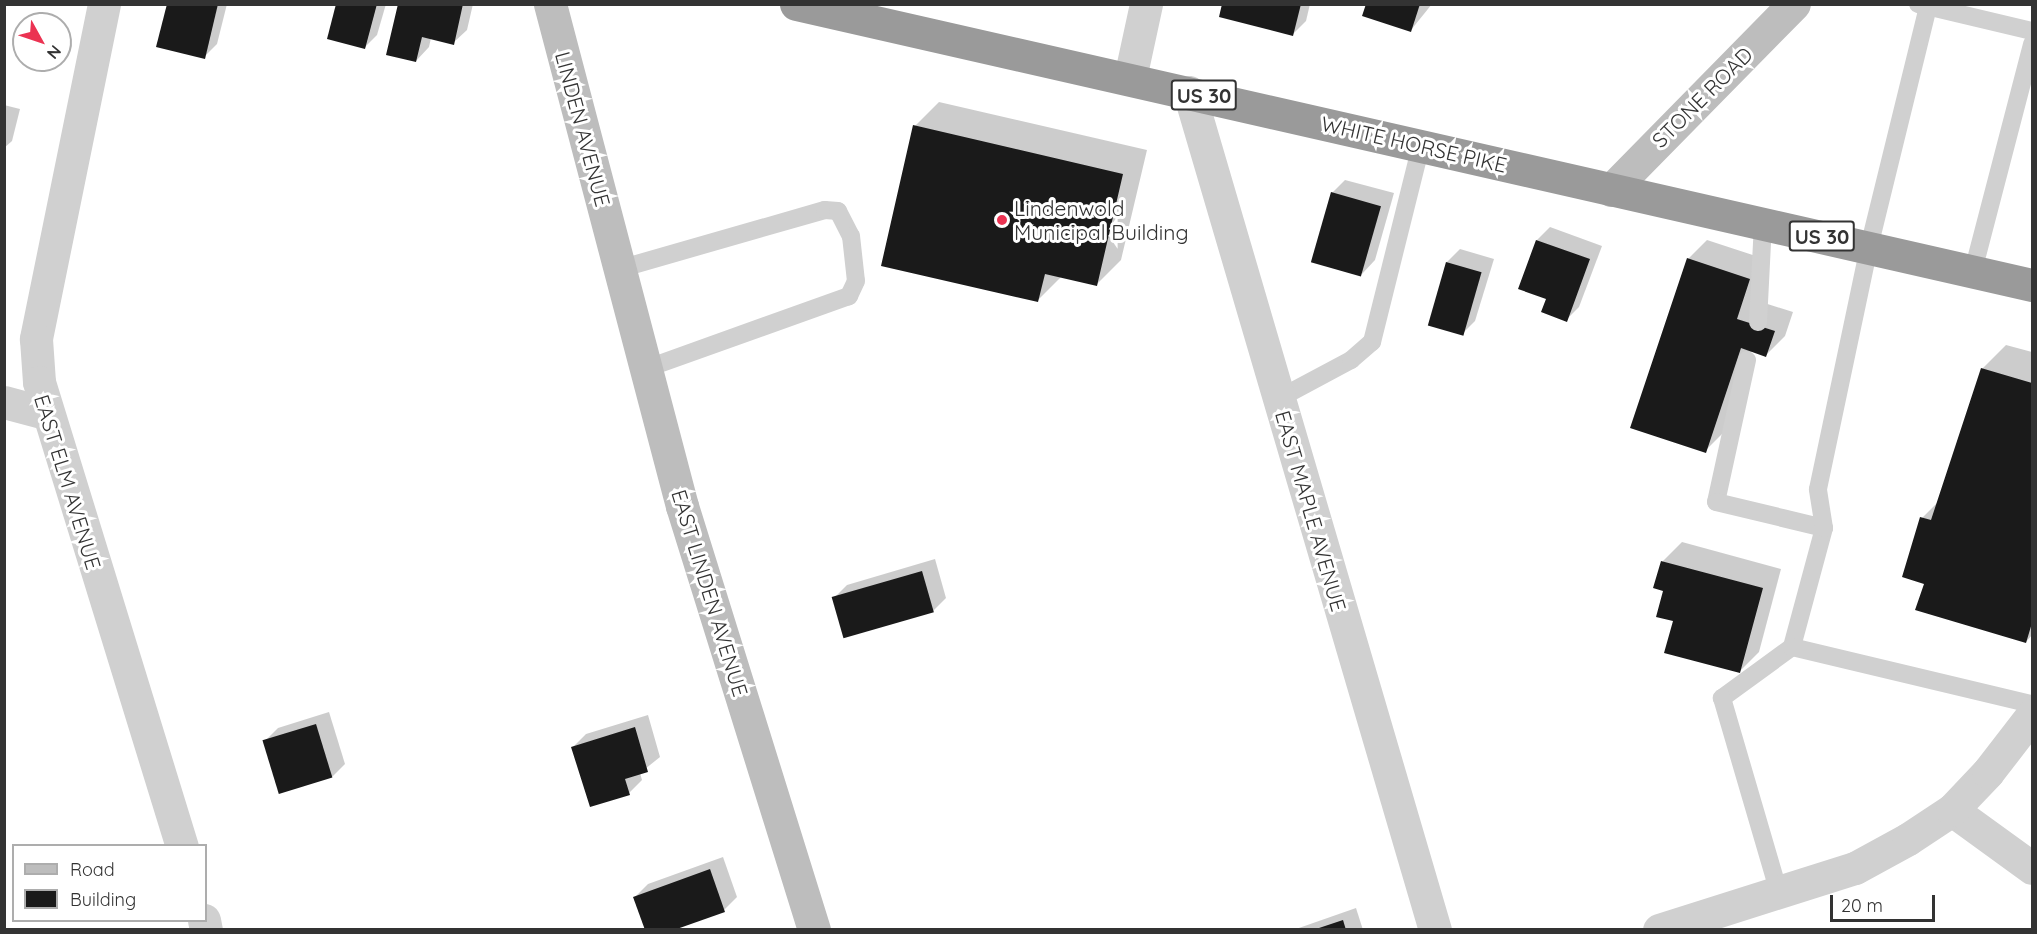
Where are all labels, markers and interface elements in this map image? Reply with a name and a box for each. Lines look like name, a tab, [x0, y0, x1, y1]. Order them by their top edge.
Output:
north arrow	[12, 12, 72, 72]
text: N	[43, 41, 66, 63]
street label: STONE ROAD	[1647, 42, 1757, 152]
street label: LINDEN AVENUE	[550, 49, 616, 209]
road number: US 30	[1170, 78, 1238, 112]
street label: WHITE HORSE PIKE	[1319, 110, 1509, 178]
place label: Lindenwold Municipal Building	[1014, 195, 1189, 245]
marker: Lindenwold Municipal Building	[995, 213, 1009, 227]
road number: US 30	[1788, 219, 1856, 253]
street label: EAST ELM AVENUE	[29, 391, 107, 573]
street label: EAST MAPLE AVENUE	[1270, 408, 1352, 614]
street label: EAST LINDEN AVENUE	[666, 486, 754, 700]
legend	[12, 844, 207, 922]
text: Road	[70, 858, 115, 881]
scale bar	[1833, 883, 1938, 921]
text: Building	[70, 888, 136, 911]
text: 20 m	[1841, 894, 1883, 917]

